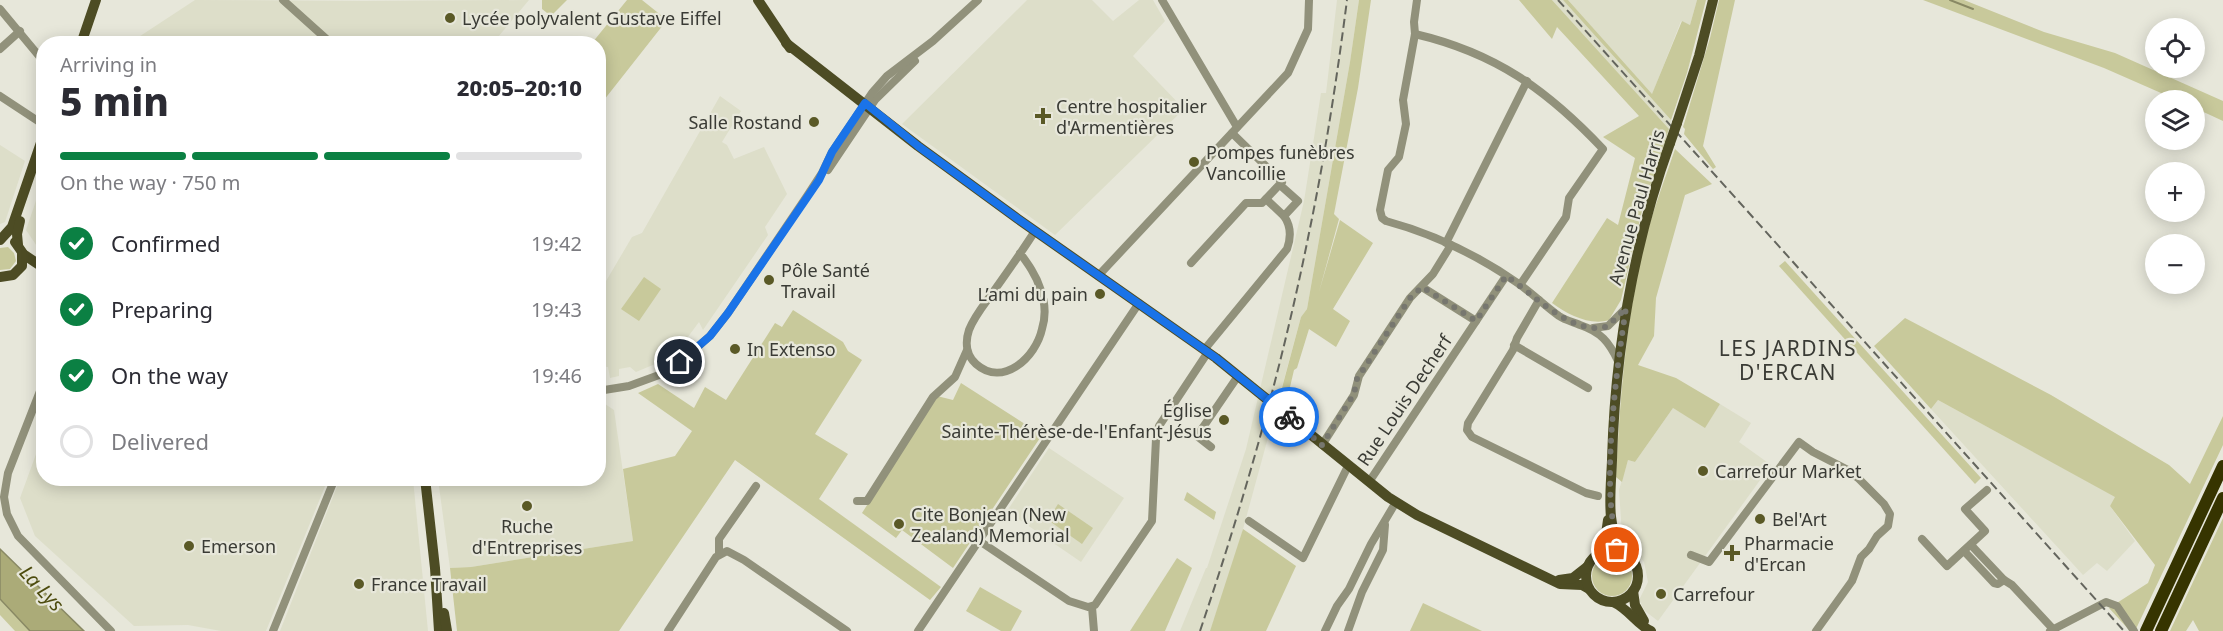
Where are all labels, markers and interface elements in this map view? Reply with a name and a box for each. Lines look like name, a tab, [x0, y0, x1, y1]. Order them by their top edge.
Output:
place label: Lycée polyvalent Gustave Eiffel	[462, 6, 722, 30]
marker: Lycée polyvalent Gustave Eiffel	[443, 11, 457, 25]
map controls	[2145, 18, 2205, 294]
button: locate	[2145, 18, 2205, 78]
text: Arriving in	[60, 51, 157, 78]
text: 20:05–20:10	[457, 72, 582, 102]
text: 5 min	[60, 74, 169, 127]
button: layers	[2145, 90, 2205, 150]
place label: Centre hospitalier d'Armentières	[1056, 94, 1207, 139]
marker: Centre hospitalier d'Armentières	[1034, 107, 1052, 125]
place label: Salle Rostand	[688, 110, 802, 134]
marker: Salle Rostand	[807, 115, 821, 129]
street label: Avenue Paul Harris	[1602, 126, 1670, 288]
place label: Pompes funèbres Vancoillie	[1206, 140, 1355, 185]
marker: Pompes funèbres Vancoillie	[1187, 155, 1201, 169]
button: +	[2145, 162, 2205, 222]
text: On the way · 750 m	[60, 169, 240, 196]
icon: check	[60, 227, 93, 260]
text: Confirmed	[111, 228, 221, 258]
text: 19:42	[531, 230, 582, 257]
button: −	[2145, 234, 2205, 294]
place label: Pôle Santé Travail	[781, 258, 870, 303]
marker: Pôle Santé Travail	[762, 273, 776, 287]
place label: L’ami du pain	[978, 282, 1088, 306]
marker: L’ami du pain	[1093, 287, 1107, 301]
icon: check	[60, 293, 93, 326]
text: Preparing	[111, 294, 213, 324]
text: 19:43	[531, 296, 582, 323]
street label: Rue Louis Decherf	[1351, 329, 1457, 470]
district label: LES JARDINS D'ERCAN	[1719, 334, 1857, 386]
pin	[654, 336, 705, 387]
place label: In Extenso	[747, 337, 836, 361]
marker: In Extenso	[728, 342, 742, 356]
icon: home	[663, 345, 696, 378]
icon: check	[60, 359, 93, 392]
text: On the way	[111, 360, 228, 390]
text: 19:46	[531, 362, 582, 389]
courier	[1259, 387, 1319, 447]
place label: Église Sainte-Thérèse-de-l'Enfant-Jésus	[941, 398, 1212, 443]
icon: bike	[1273, 401, 1306, 434]
marker: Église Sainte-Thérèse-de-l'Enfant-Jésus	[1217, 413, 1231, 427]
text: Delivered	[111, 426, 209, 456]
place label: Carrefour Market	[1715, 459, 1862, 483]
marker: Carrefour Market	[1696, 464, 1710, 478]
marker: Ruche d'Entreprises	[520, 499, 534, 513]
place label: Cite Bonjean (New Zealand) Memorial	[911, 502, 1070, 547]
place label: Bel'Art	[1772, 507, 1827, 531]
marker: Bel'Art	[1753, 512, 1767, 526]
place label: Ruche d'Entreprises	[472, 514, 582, 559]
marker: Cite Bonjean (New Zealand) Memorial	[892, 517, 906, 531]
pin	[1591, 524, 1642, 575]
place label: Pharmacie d'Ercan	[1744, 531, 1834, 576]
icon: bag	[1600, 533, 1633, 566]
place label: Emerson	[201, 534, 276, 558]
marker: Emerson	[182, 539, 196, 553]
marker: Pharmacie d'Ercan	[1725, 546, 1739, 560]
water label: La Lys	[14, 559, 70, 617]
place label: France Travail	[371, 572, 487, 596]
marker: France Travail	[352, 577, 366, 591]
place label: Carrefour	[1673, 582, 1755, 606]
marker: Carrefour	[1654, 587, 1668, 601]

